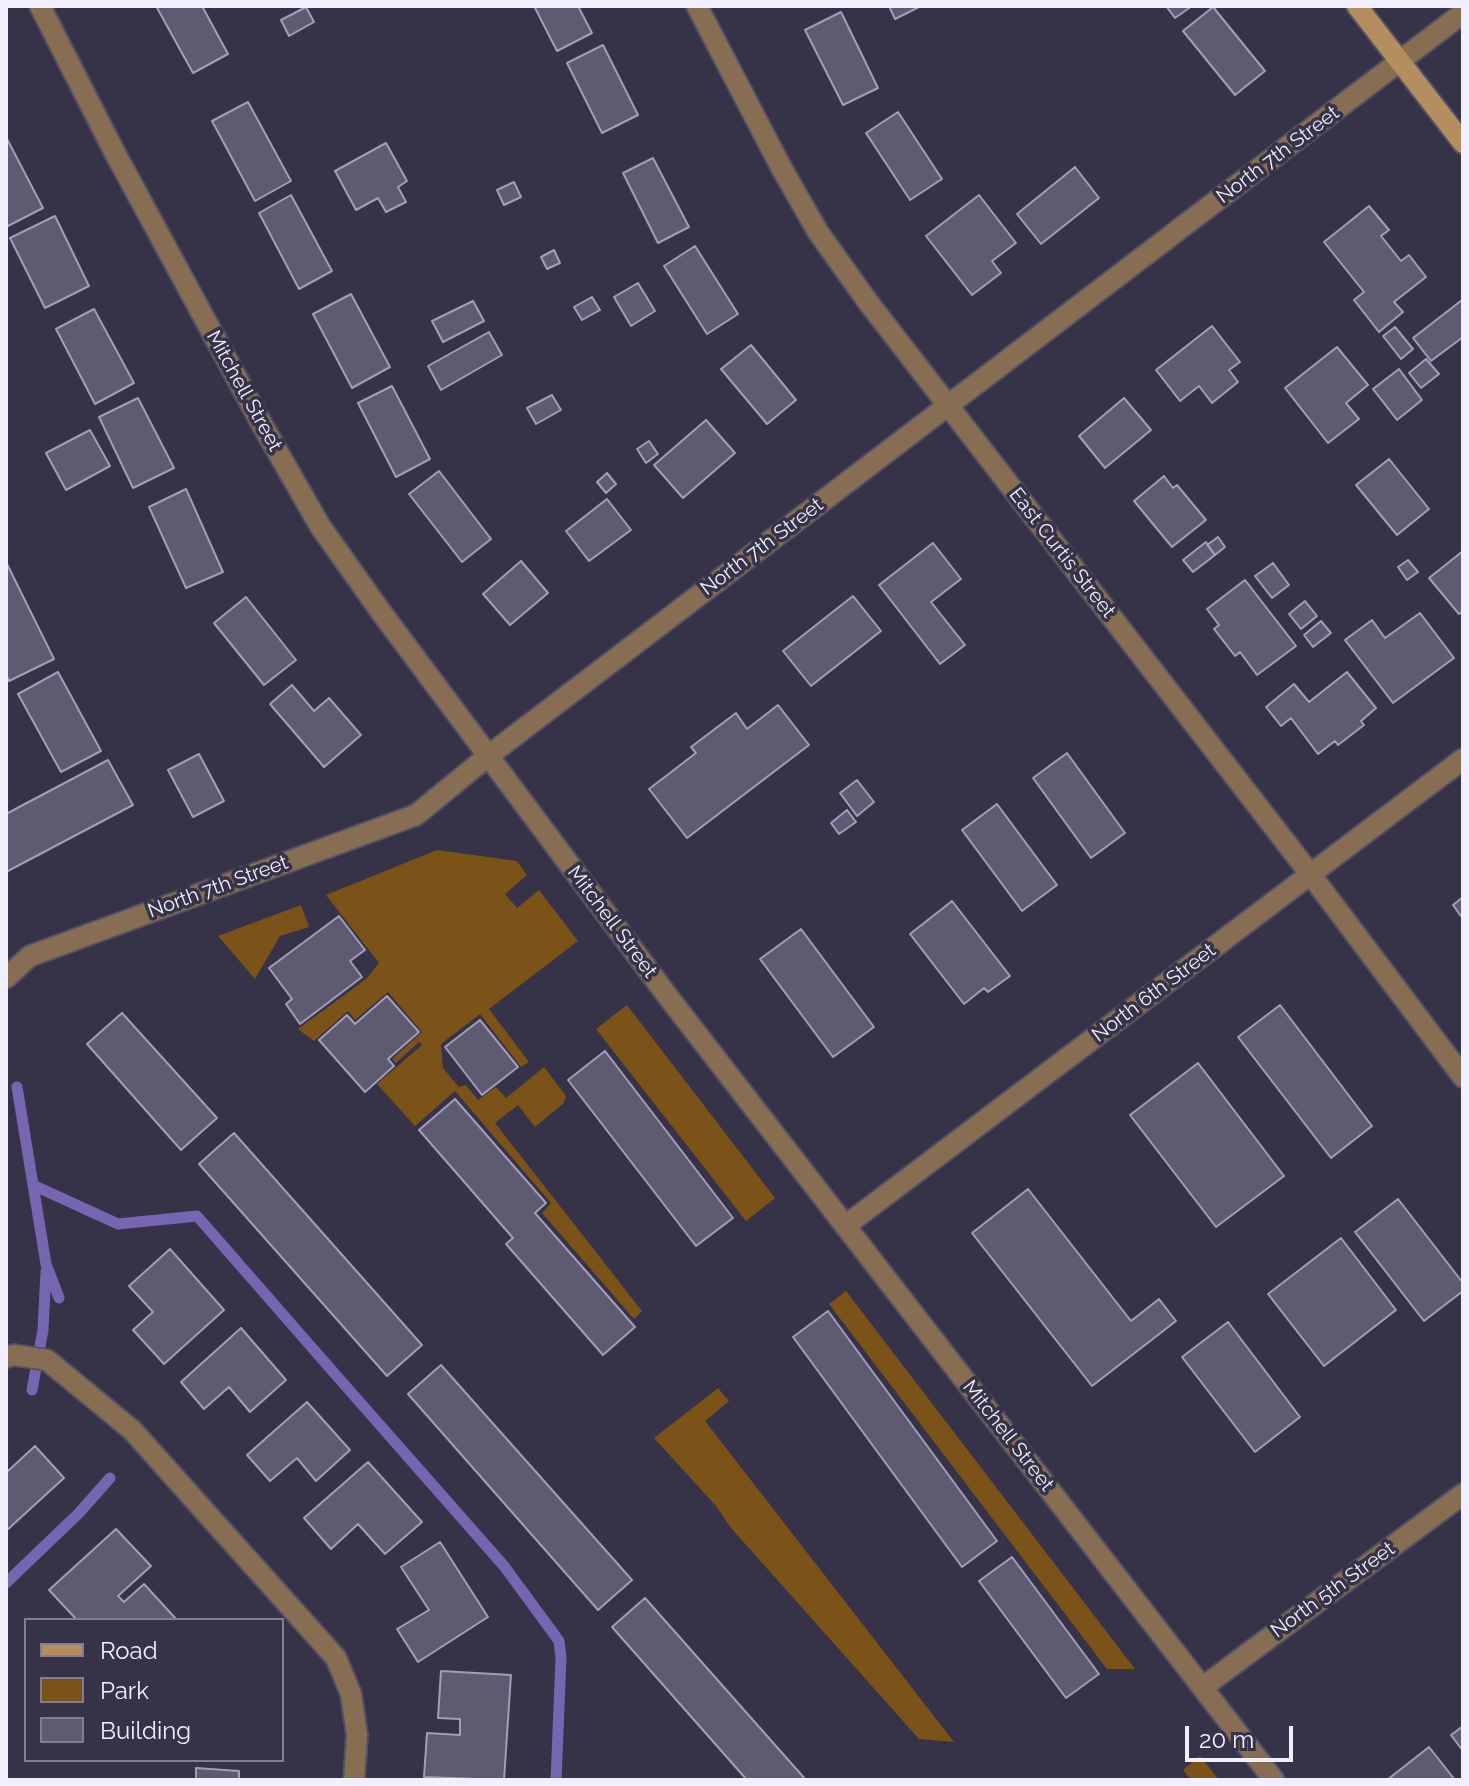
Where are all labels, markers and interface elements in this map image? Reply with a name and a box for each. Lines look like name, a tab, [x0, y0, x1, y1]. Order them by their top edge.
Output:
street label: North 7th Street	[1212, 101, 1344, 209]
street label: Mitchell Street	[201, 326, 287, 456]
street label: East Curtis Street	[1004, 483, 1120, 623]
street label: North 7th Street	[696, 493, 828, 601]
street label: North 7th Street	[145, 851, 291, 923]
street label: Mitchell Street	[562, 861, 662, 983]
street label: North 6th Street	[1087, 939, 1221, 1047]
street label: Mitchell Street	[957, 1376, 1059, 1496]
street label: North 5th Street	[1266, 1537, 1400, 1643]
legend	[24, 1618, 284, 1762]
text: Road	[100, 1636, 158, 1665]
text: Park	[100, 1676, 149, 1705]
scale bar	[1189, 1710, 1297, 1760]
text: Building	[100, 1716, 191, 1745]
text: 20 m	[1199, 1725, 1254, 1754]

